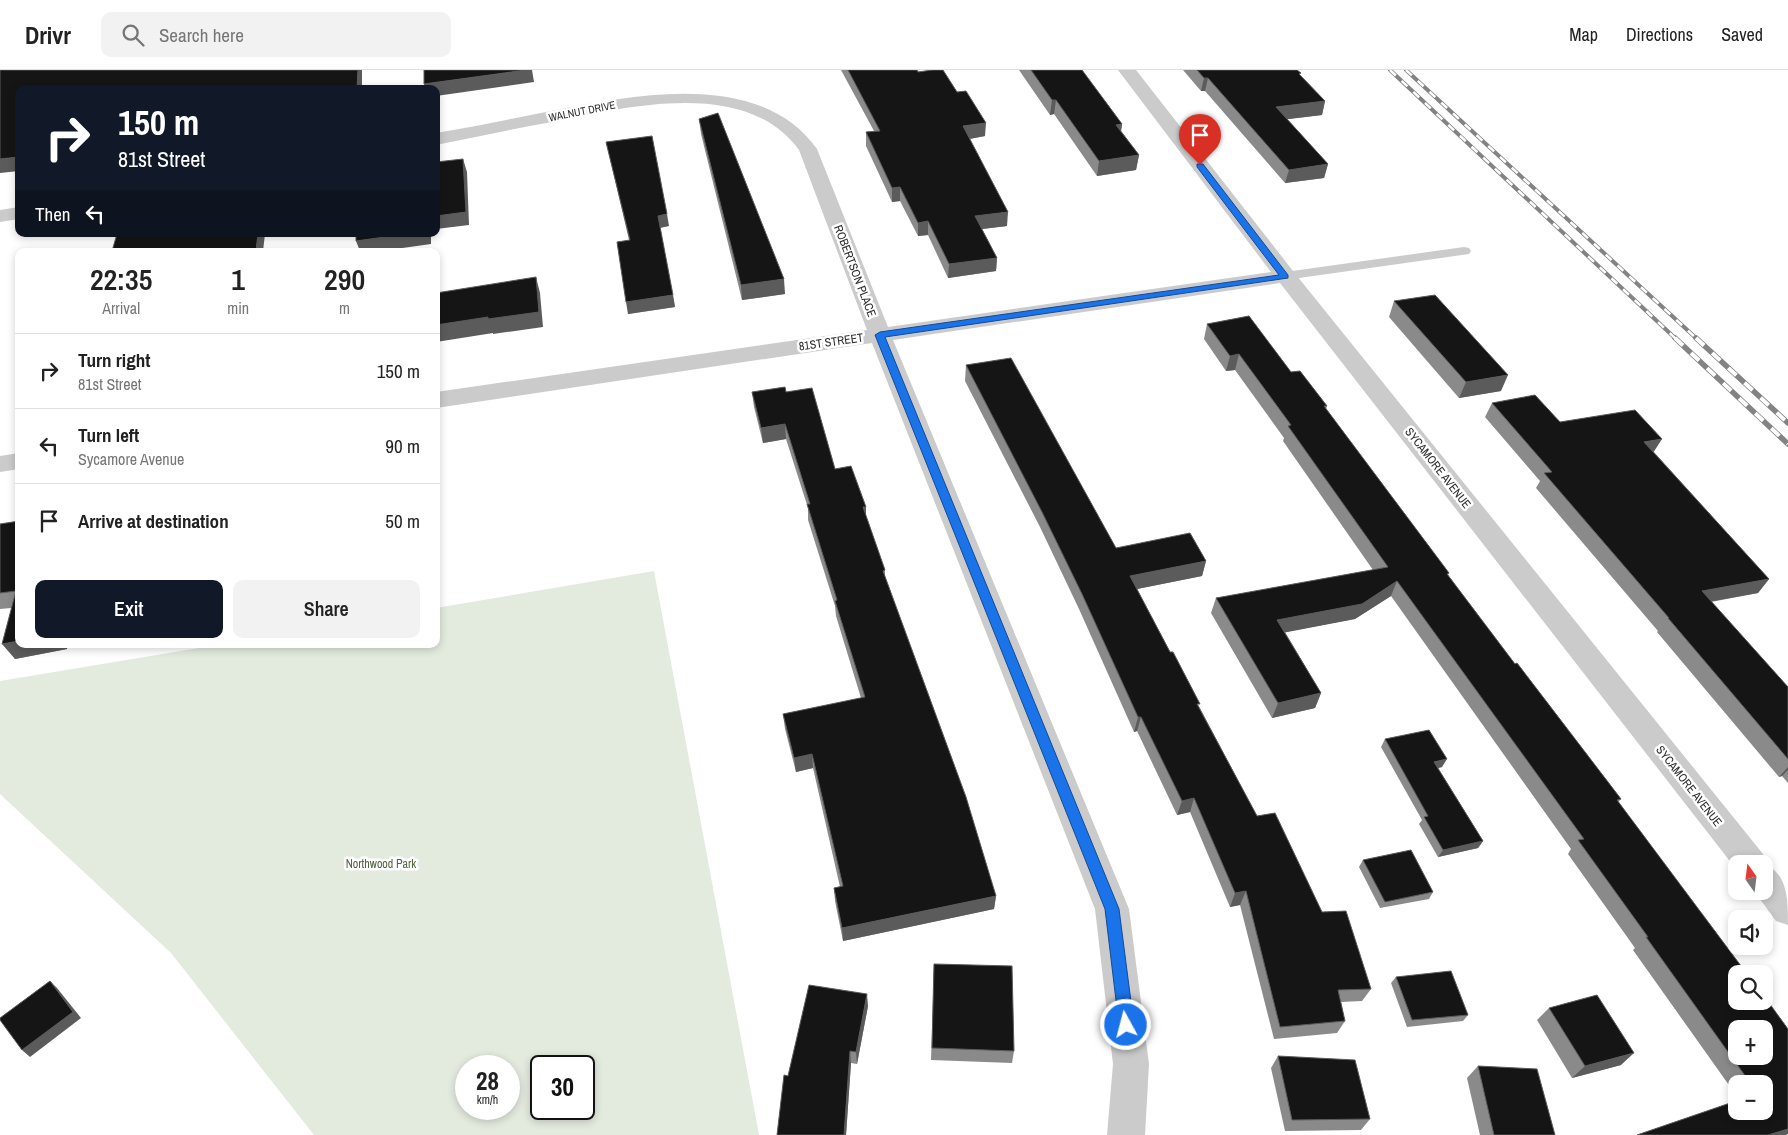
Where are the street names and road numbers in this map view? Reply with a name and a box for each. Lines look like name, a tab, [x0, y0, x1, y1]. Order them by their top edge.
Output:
street label: WALNUT DRIVE	[547, 98, 617, 124]
street label: ROBERTSON PLACE	[830, 223, 880, 319]
street label: 81ST STREET	[798, 330, 864, 354]
street label: SYCAMORE AVENUE	[1401, 424, 1475, 512]
street label: SYCAMORE AVENUE	[1652, 742, 1726, 830]

